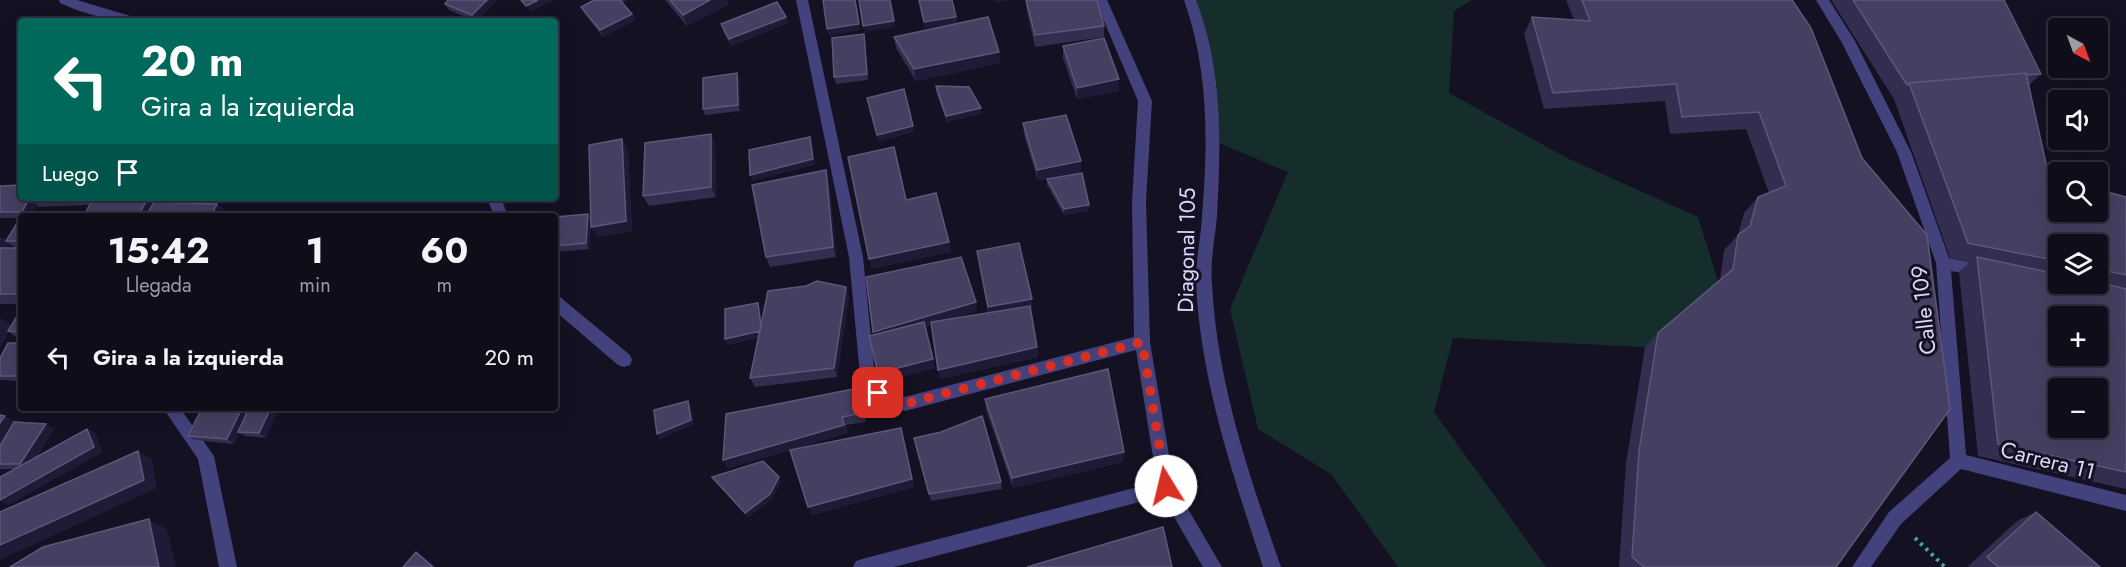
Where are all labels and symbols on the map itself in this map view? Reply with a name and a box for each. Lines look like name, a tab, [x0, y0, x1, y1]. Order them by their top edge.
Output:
north arrow	[2048, 18, 2108, 78]
street label: Diagonal 105	[1169, 187, 1203, 313]
street label: Calle 109	[1902, 264, 1944, 356]
pin	[852, 367, 903, 418]
street label: Carrera 11	[1997, 433, 2099, 487]
position arrow	[1134, 454, 1198, 518]

